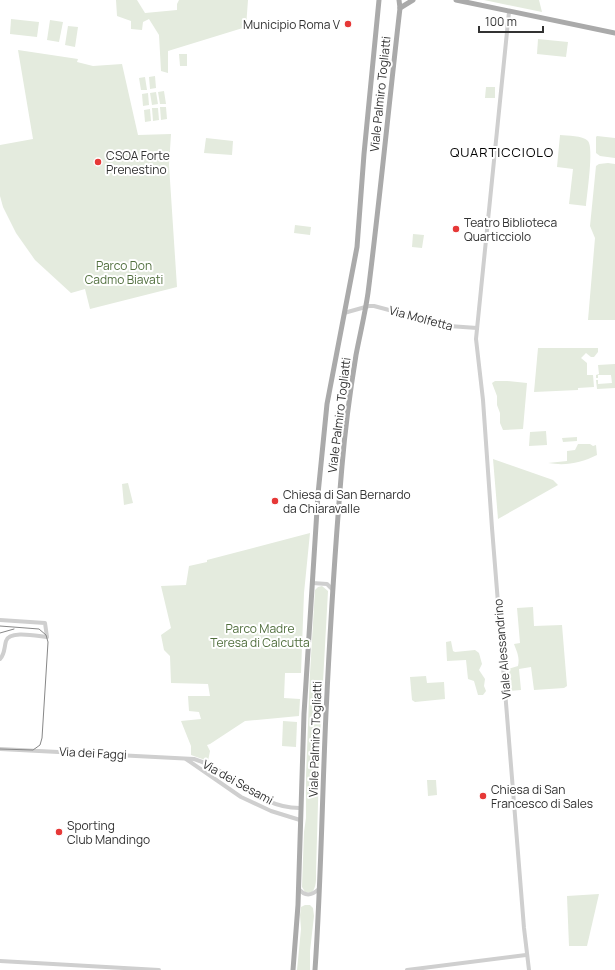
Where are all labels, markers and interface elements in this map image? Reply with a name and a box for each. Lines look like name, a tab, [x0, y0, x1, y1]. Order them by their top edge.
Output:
scale bar	[479, 8, 543, 34]
text: 100 m	[485, 13, 517, 30]
place label: Municipio Roma V	[243, 16, 341, 33]
marker: Municipio Roma V	[343, 19, 353, 29]
street label: Viale Palmiro Togliatti	[365, 35, 395, 153]
district label: QUARTICCIOLO	[450, 143, 554, 161]
place label: CSOA Forte Prenestino	[106, 147, 170, 178]
marker: CSOA Forte Prenestino	[93, 157, 103, 167]
place label: Teatro Biblioteca Quarticciolo	[464, 214, 557, 245]
marker: Teatro Biblioteca Quarticciolo	[451, 224, 461, 234]
park label: Parco Don Cadmo Biavati	[85, 257, 163, 288]
street label: Via Molfetta	[387, 301, 455, 335]
street label: Viale Palmiro Togliatti	[323, 356, 355, 474]
place label: Chiesa di San Bernardo da Chiaravalle	[283, 486, 411, 517]
marker: Chiesa di San Bernardo da Chiaravalle	[270, 496, 280, 506]
street label: Viale Alessandrino	[489, 598, 515, 700]
park label: Parco Madre Teresa di Calcutta	[210, 620, 310, 651]
street label: Viale Palmiro Togliatti	[304, 681, 326, 797]
street label: Via dei Faggi	[59, 743, 127, 763]
street label: Via dei Sesami	[200, 756, 276, 808]
place label: Chiesa di San Francesco di Sales	[491, 781, 593, 812]
marker: Chiesa di San Francesco di Sales	[478, 791, 488, 801]
place label: Sporting Club Mandingo	[67, 817, 150, 848]
marker: Sporting Club Mandingo	[54, 827, 64, 837]

